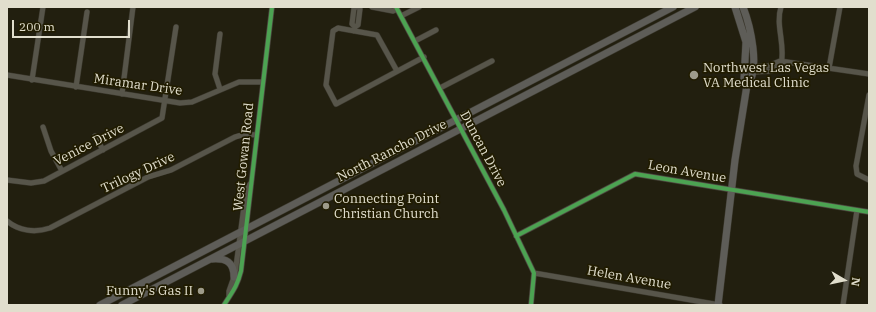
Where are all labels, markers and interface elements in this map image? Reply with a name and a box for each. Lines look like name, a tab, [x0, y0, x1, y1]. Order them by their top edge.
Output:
scale bar	[14, 12, 132, 38]
text: 200 m	[19, 19, 55, 34]
place label: Northwest Las Vegas VA Medical Clinic	[703, 60, 829, 91]
marker: Northwest Las Vegas VA Medical Clinic	[688, 69, 700, 81]
street label: Miramar Drive	[93, 71, 183, 99]
street label: West Gowan Road	[231, 102, 257, 212]
street label: Duncan Drive	[457, 109, 509, 189]
street label: North Rancho Drive	[335, 117, 449, 185]
street label: Venice Drive	[51, 121, 127, 169]
street label: Trilogy Drive	[99, 149, 177, 197]
street label: Leon Avenue	[647, 157, 727, 187]
place label: Connecting Point Christian Church	[334, 191, 439, 222]
marker: Connecting Point Christian Church	[321, 201, 331, 211]
north arrow	[824, 260, 864, 300]
street label: Helen Avenue	[586, 263, 672, 293]
text: N	[848, 276, 863, 287]
place label: Funny's Gas II	[106, 283, 193, 299]
marker: Funny's Gas II	[196, 286, 206, 296]

